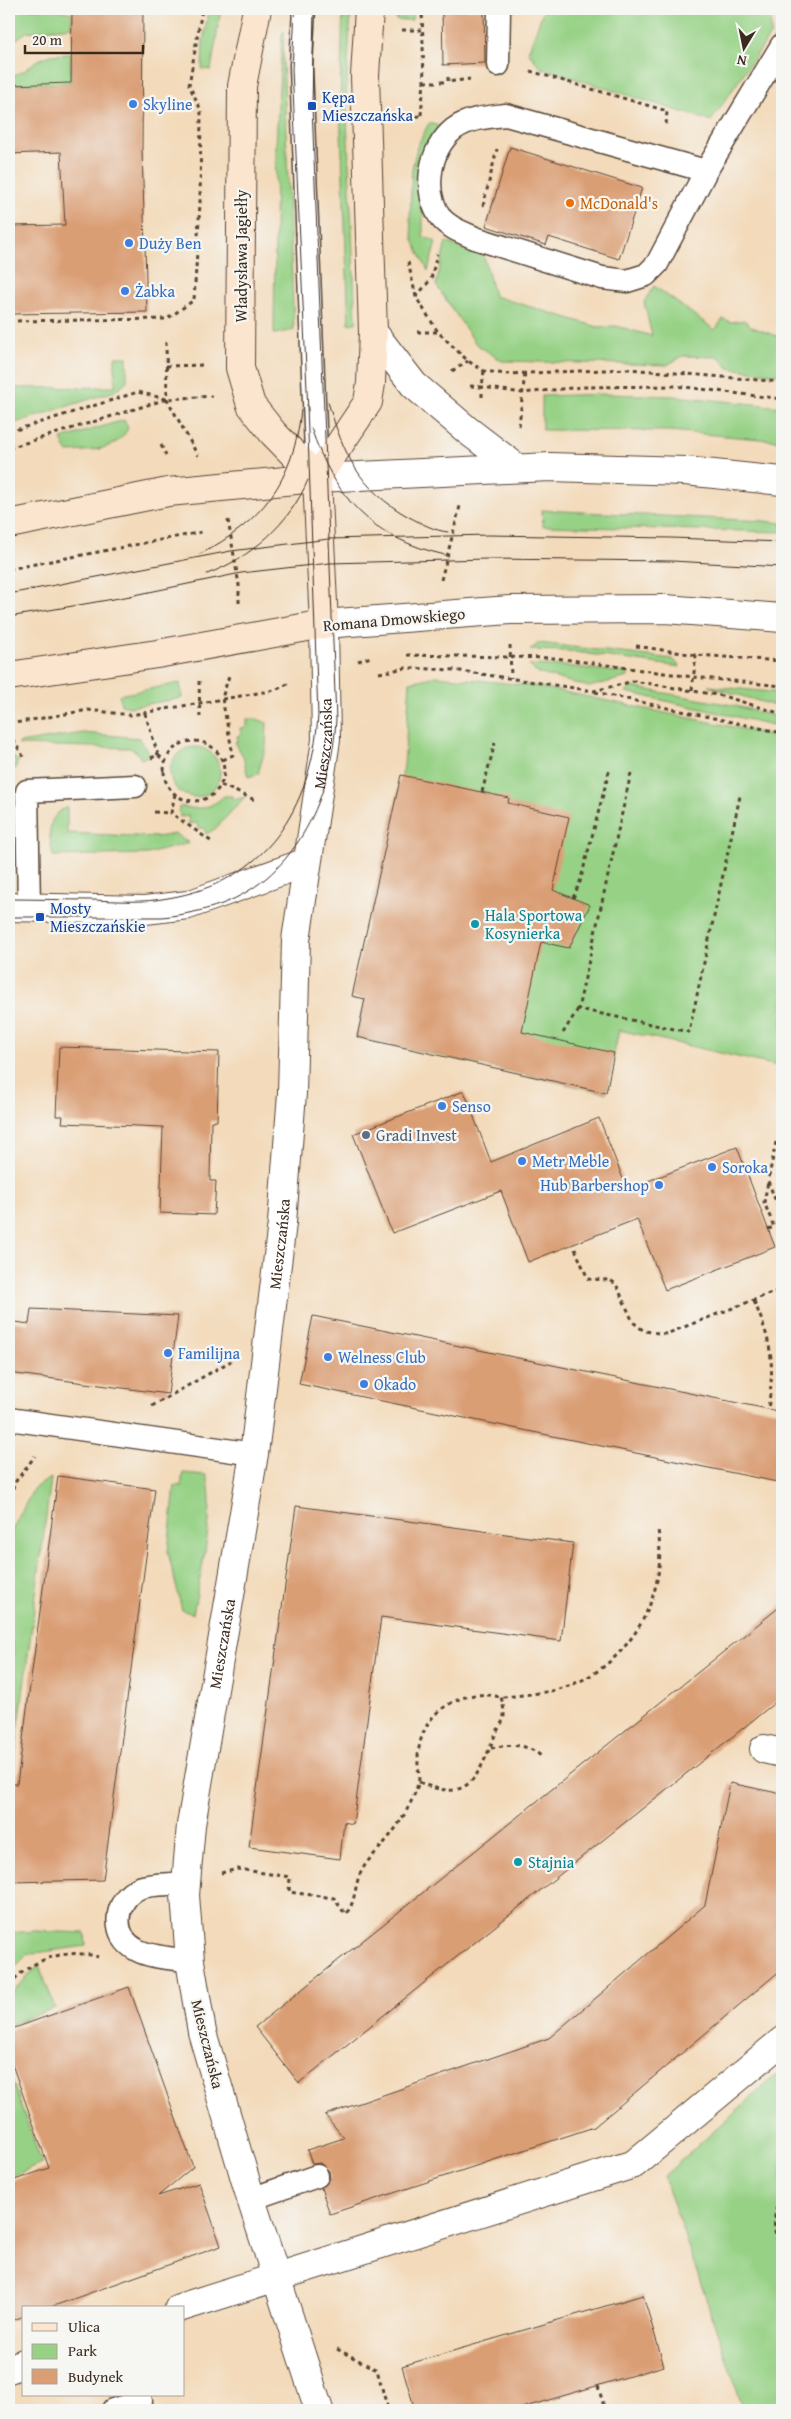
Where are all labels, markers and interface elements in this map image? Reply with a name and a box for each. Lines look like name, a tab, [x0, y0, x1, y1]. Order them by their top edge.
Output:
scale bar	[25, 22, 142, 54]
north arrow	[718, 22, 768, 72]
text: 20 m	[32, 29, 63, 50]
text: N	[735, 50, 748, 71]
place label: Kępa Mieszczańska	[322, 85, 414, 127]
place label: Skyline	[143, 92, 192, 116]
marker: Skyline	[127, 98, 139, 110]
marker: Kępa Mieszczańska	[306, 100, 318, 112]
street label: Władysława Jagiełły	[229, 190, 253, 322]
place label: McDonald's	[580, 191, 658, 215]
marker: McDonald's	[564, 197, 576, 209]
place label: Duży Ben	[139, 231, 201, 255]
marker: Duży Ben	[123, 237, 135, 249]
place label: Żabka	[135, 279, 175, 303]
marker: Żabka	[119, 285, 131, 297]
street label: Romana Dmowskiego	[322, 601, 466, 637]
street label: Mieszczańska	[307, 698, 338, 791]
place label: Mosty Mieszczańskie	[50, 896, 146, 938]
place label: Hala Sportowa Kosynierka	[485, 903, 583, 945]
marker: Mosty Mieszczańskie	[34, 911, 46, 923]
marker: Hala Sportowa Kosynierka	[469, 918, 481, 930]
place label: Senso	[452, 1094, 491, 1118]
marker: Senso	[436, 1100, 448, 1112]
place label: Gradi Invest	[376, 1123, 457, 1147]
marker: Gradi Invest	[360, 1129, 372, 1141]
place label: Metr Meble	[532, 1149, 609, 1173]
marker: Metr Meble	[516, 1155, 528, 1167]
place label: Soroka	[722, 1155, 769, 1179]
marker: Soroka	[706, 1161, 718, 1173]
place label: Hub Barbershop	[540, 1173, 649, 1197]
marker: Hub Barbershop	[653, 1179, 665, 1191]
street label: Mieszczańska	[262, 1197, 296, 1291]
place label: Familijna	[178, 1341, 241, 1365]
place label: Welness Club	[338, 1345, 426, 1369]
marker: Familijna	[162, 1347, 174, 1359]
marker: Welness Club	[322, 1351, 334, 1363]
place label: Okado	[374, 1372, 416, 1396]
marker: Okado	[358, 1378, 370, 1390]
street label: Mieszczańska	[202, 1596, 241, 1691]
place label: Stajnia	[528, 1850, 575, 1874]
marker: Stajnia	[512, 1856, 524, 1868]
street label: Mieszczańska	[185, 1997, 231, 2092]
legend	[22, 2306, 185, 2396]
text: Ulica	[68, 2316, 100, 2337]
text: Park	[68, 2340, 97, 2361]
text: Budynek	[68, 2366, 124, 2387]

